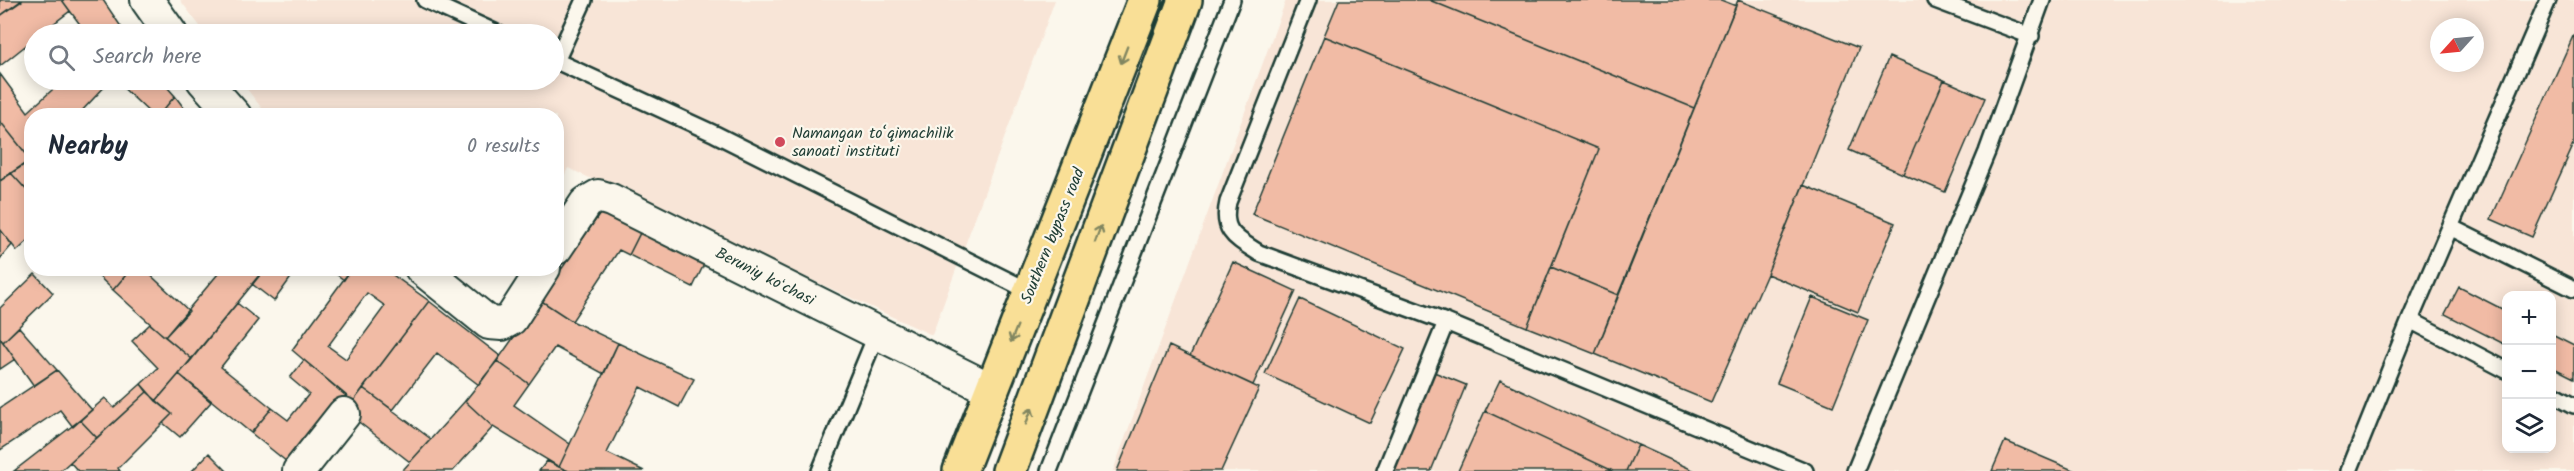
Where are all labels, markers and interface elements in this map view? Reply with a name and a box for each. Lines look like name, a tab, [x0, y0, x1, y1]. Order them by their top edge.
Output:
north arrow	[2430, 18, 2484, 72]
search box	[24, 24, 564, 90]
text: Search here	[93, 40, 201, 75]
icon: search	[45, 41, 78, 74]
one-way arrow	[1117, 45, 1128, 63]
place label: Namangan to‘qimachilik sanoati instituti	[792, 121, 954, 164]
text: Nearby	[48, 126, 128, 168]
text: 0 results	[467, 131, 540, 163]
marker: Namangan to‘qimachilik sanoati instituti	[773, 135, 787, 149]
street label: Southern bypass road	[1014, 163, 1092, 308]
one-way arrow	[1093, 225, 1104, 243]
street label: Beruniy koʻchasi	[711, 241, 820, 313]
map controls	[2502, 291, 2556, 453]
button: +	[2502, 291, 2556, 345]
one-way arrow	[1008, 324, 1019, 343]
button: −	[2502, 345, 2556, 399]
button: layers	[2502, 399, 2556, 453]
one-way arrow	[1025, 407, 1036, 426]

